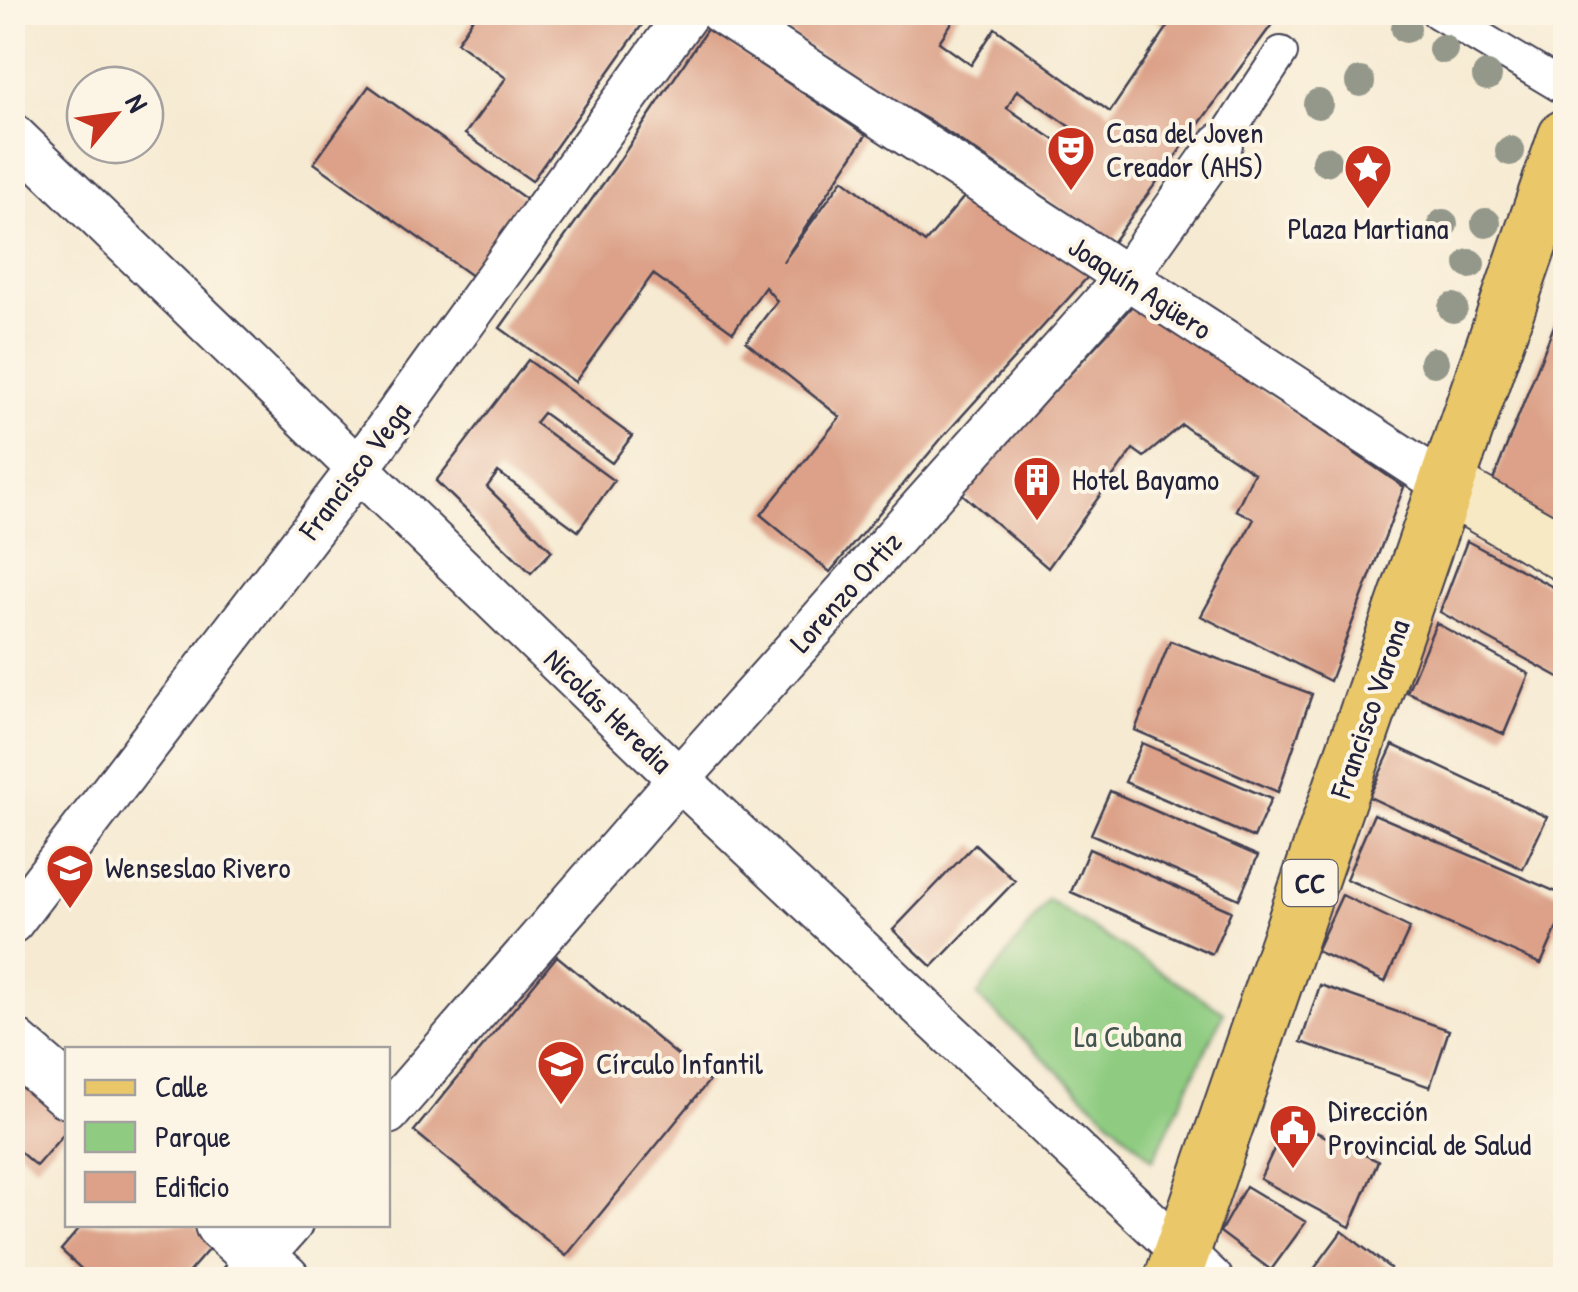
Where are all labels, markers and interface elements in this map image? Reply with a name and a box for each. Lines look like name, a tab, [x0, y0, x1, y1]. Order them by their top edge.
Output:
north arrow	[65, 65, 165, 165]
text: N	[117, 87, 157, 119]
place label: Casa del Joven Creador (AHS)	[1106, 112, 1264, 186]
theatre icon: Casa del Joven Creador (AHS)	[1045, 124, 1097, 192]
place icon: Plaza Martiana	[1342, 142, 1394, 210]
place label: Plaza Martiana	[1288, 208, 1449, 248]
street label: Joaquín Agüero	[1061, 226, 1220, 348]
street label: Francisco Vega	[289, 393, 419, 548]
building icon: Hotel Bayamo	[1011, 454, 1063, 522]
place label: Hotel Bayamo	[1072, 459, 1219, 499]
street label: Lorenzo Ortiz	[780, 522, 910, 661]
street label: Francisco Varona	[1320, 614, 1418, 804]
street label: Nicolás Heredia	[536, 639, 682, 782]
school or university icon: Wenseslao Rivero	[44, 842, 96, 910]
place label: Wenseslao Rivero	[105, 847, 291, 887]
road number: CC	[1282, 860, 1338, 906]
park label: La Cubana	[1074, 1016, 1182, 1056]
school or university icon: Círculo Infantil	[535, 1038, 587, 1106]
place label: Círculo Infantil	[596, 1043, 763, 1083]
legend	[65, 1047, 390, 1227]
text: Calle	[155, 1066, 208, 1106]
place label: Dirección Provincial de Salud	[1328, 1090, 1531, 1164]
public building icon: Dirección Provincial de Salud	[1267, 1102, 1319, 1170]
text: Parque	[155, 1116, 231, 1156]
text: Edificio	[155, 1166, 229, 1206]

